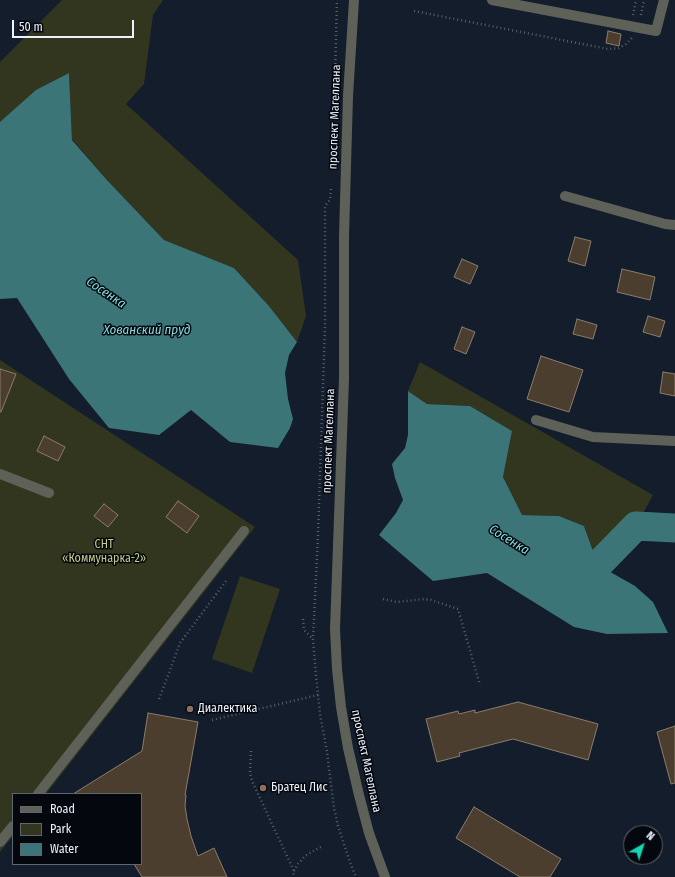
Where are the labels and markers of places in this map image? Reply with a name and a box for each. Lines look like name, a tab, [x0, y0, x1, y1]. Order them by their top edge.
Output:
place label: Диалектика	[198, 702, 257, 716]
marker: Диалектика	[185, 704, 195, 714]
place label: Братец Лис	[271, 781, 328, 795]
marker: Братец Лис	[258, 783, 268, 793]

